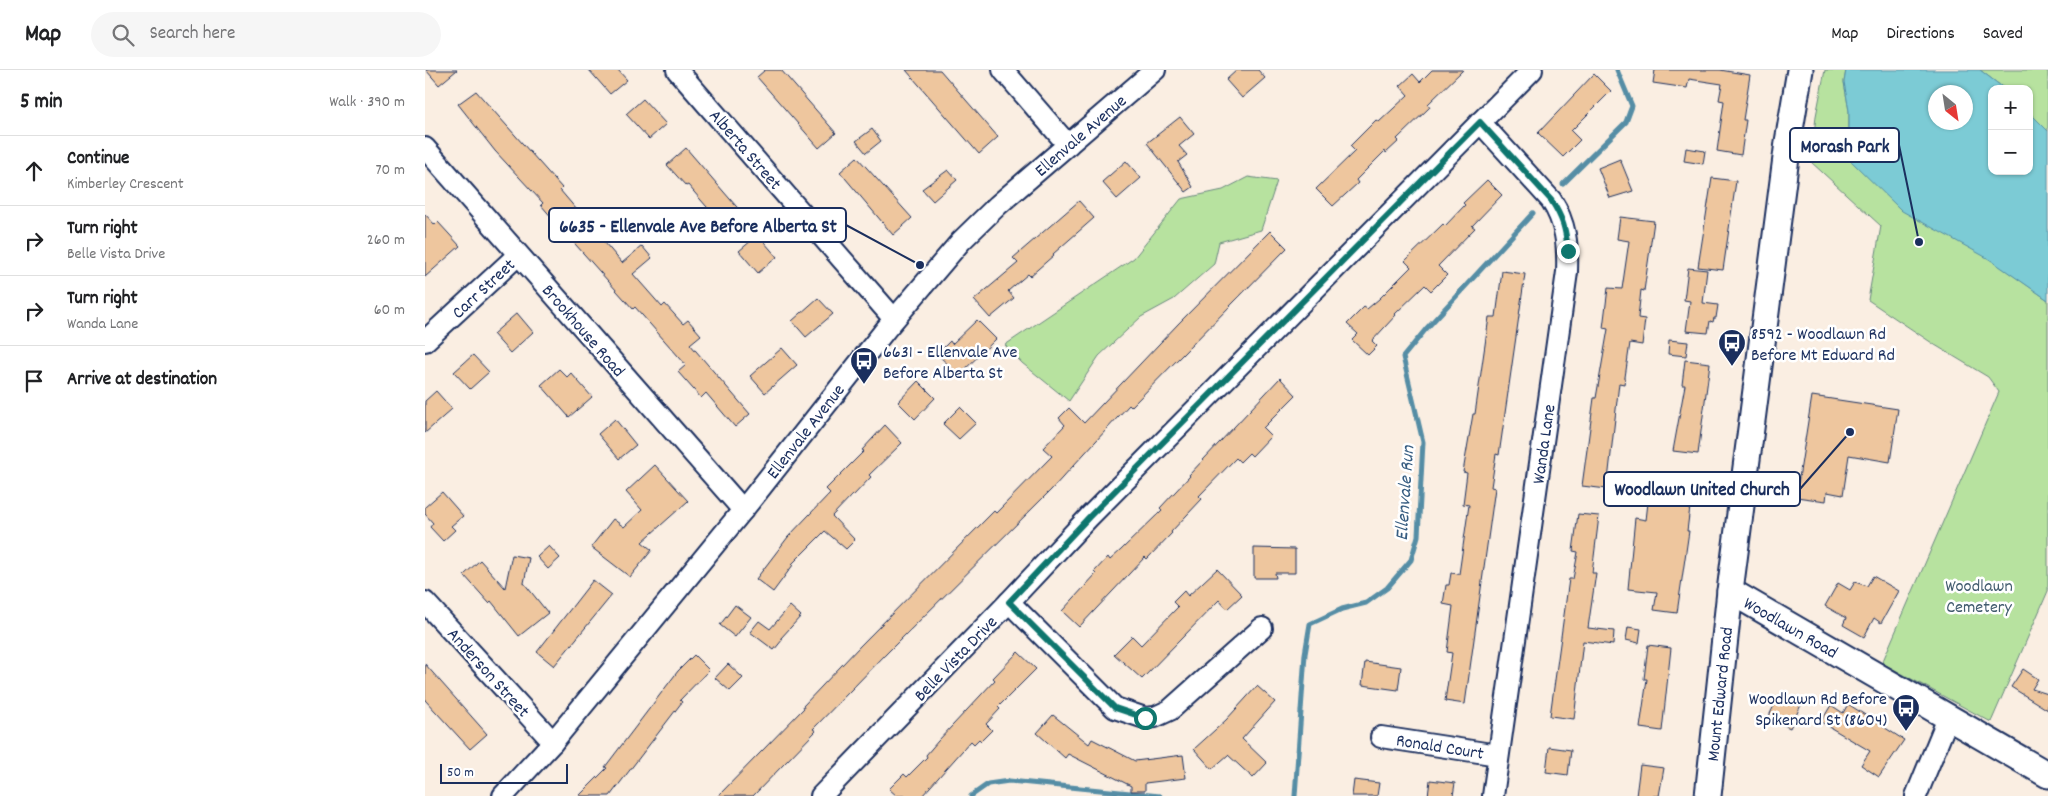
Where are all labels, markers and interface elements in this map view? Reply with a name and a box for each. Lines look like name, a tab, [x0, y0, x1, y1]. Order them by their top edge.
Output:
search box	[91, 12, 441, 57]
text: Map	[25, 18, 61, 52]
icon: search	[109, 21, 137, 49]
text: Search here	[149, 21, 235, 48]
text: Map	[1831, 22, 1858, 47]
text: Directions	[1886, 22, 1955, 47]
text: Saved	[1983, 22, 2023, 47]
north arrow	[1928, 85, 1973, 130]
map controls	[1988, 85, 2033, 175]
button: +	[1988, 85, 2033, 130]
text: 5 min	[20, 88, 63, 118]
street label: Ellenvale Avenue	[1030, 90, 1133, 184]
text: Walk · 390 m	[329, 91, 405, 114]
street label: Alberta Street	[702, 105, 786, 197]
callout: Morash Park	[1790, 128, 1899, 162]
button: −	[1988, 130, 2033, 175]
text: Morash Park	[1801, 135, 1890, 162]
text: Continue	[67, 146, 129, 173]
icon: ahead	[20, 157, 48, 185]
text: 70 m	[375, 159, 405, 182]
text: Kimberley Crescent	[67, 173, 184, 196]
callout: 6635 - Ellenvale Ave Before Alberta St	[549, 208, 846, 242]
text: 6635 - Ellenvale Ave Before Alberta St	[559, 215, 837, 242]
text: Turn right	[67, 216, 138, 243]
icon: right	[20, 227, 48, 255]
text: 260 m	[367, 229, 405, 252]
route end	[1557, 240, 1580, 263]
text: Belle Vista Drive	[67, 243, 165, 266]
street label: Carr Street	[447, 254, 522, 326]
street label: Brookhouse Road	[535, 280, 630, 384]
text: Turn right	[67, 286, 138, 313]
icon: right	[20, 297, 48, 325]
text: 60 m	[374, 299, 405, 322]
text: Wanda Lane	[67, 313, 138, 336]
place label: 8592 - Woodlawn Rd Before Mt Edward Rd	[1751, 323, 1895, 369]
bus stop icon: 8592 - Woodlawn Rd Before Mt Edward Rd	[1717, 328, 1747, 367]
place label: 6631 - Ellenvale Ave Before Alberta St	[883, 341, 1018, 387]
bus stop icon: 6631 - Ellenvale Ave Before Alberta St	[849, 346, 879, 385]
icon: arrive	[20, 367, 48, 395]
text: Arrive at destination	[67, 367, 217, 394]
street label: Ellenvale Avenue	[762, 380, 852, 485]
street label: Wanda Lane	[1528, 403, 1563, 486]
water label: Ellenvale Run	[1390, 444, 1423, 542]
callout: Woodlawn United Church	[1604, 472, 1800, 506]
text: Woodlawn United Church	[1614, 478, 1790, 505]
park label: Woodlawn Cemetery	[1945, 575, 2013, 621]
street label: Woodlawn Road	[1738, 592, 1842, 666]
street label: Belle Vista Drive	[909, 611, 1004, 708]
street label: Anderson Street	[440, 623, 534, 724]
street label: Mount Edward Road	[1702, 626, 1741, 763]
place label: Woodlawn Rd Before Spikenard St (8604)	[1749, 688, 1887, 734]
bus stop icon: Woodlawn Rd Before Spikenard St (8604)	[1891, 693, 1921, 732]
route start	[1134, 707, 1157, 730]
street label: Ronald Court	[1394, 729, 1486, 768]
scale bar	[440, 761, 567, 784]
text: 50 m	[447, 763, 474, 783]

